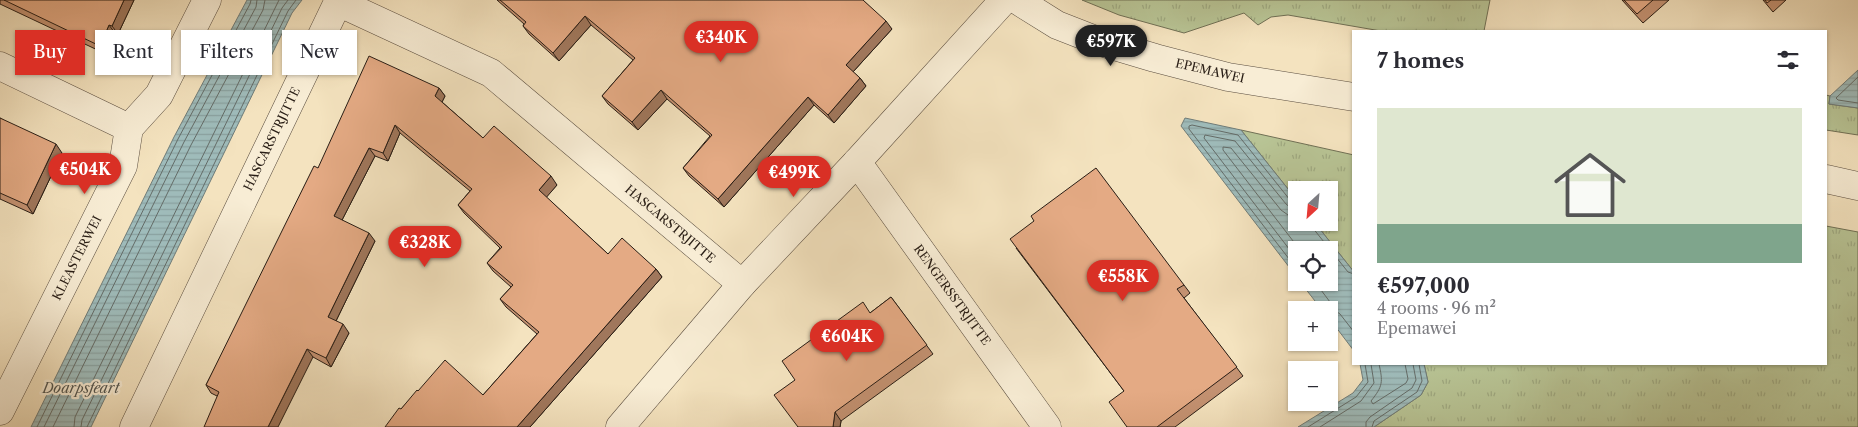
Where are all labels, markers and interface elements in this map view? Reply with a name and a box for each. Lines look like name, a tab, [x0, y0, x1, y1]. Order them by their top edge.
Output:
pin: €340K	[686, 20, 756, 63]
pin: €597K	[1076, 24, 1146, 67]
text: €340K	[695, 27, 747, 47]
chip: Buy	[15, 30, 85, 75]
chip: Rent	[95, 30, 171, 75]
chip: Filters	[181, 30, 272, 75]
chip: New	[282, 30, 357, 75]
text: €597K	[1086, 31, 1136, 51]
icon: filters	[1774, 46, 1802, 74]
text: 7 homes	[1377, 48, 1464, 73]
street label: EPEMAWEI	[1174, 55, 1246, 86]
street label: HASCARSTRJITTE	[240, 85, 303, 193]
icon: home	[1545, 140, 1635, 230]
pin: €504K	[50, 152, 120, 195]
pin: €499K	[759, 156, 829, 198]
text: €504K	[59, 159, 111, 179]
text: €499K	[768, 162, 820, 182]
street label: HASCARSTRJITTE	[622, 181, 719, 266]
north arrow	[1288, 181, 1338, 231]
map controls	[1288, 181, 1338, 411]
street label: KLEASTERWEI	[49, 213, 104, 303]
pin: €328K	[390, 226, 460, 268]
text: €328K	[399, 232, 451, 252]
street label: RENGERSSTRJITTE	[911, 241, 994, 348]
button: locate	[1288, 241, 1338, 291]
pin: €558K	[1088, 260, 1158, 302]
text: €558K	[1098, 266, 1148, 286]
text: €597,000	[1377, 273, 1470, 298]
text: 4 rooms · 96 m²	[1377, 298, 1496, 318]
button: +	[1288, 301, 1338, 351]
text: Epemawei	[1377, 318, 1456, 338]
pin: €604K	[812, 320, 882, 362]
text: €604K	[821, 326, 873, 346]
button: −	[1288, 361, 1338, 411]
water label: Doarpsfeart	[42, 379, 120, 397]

